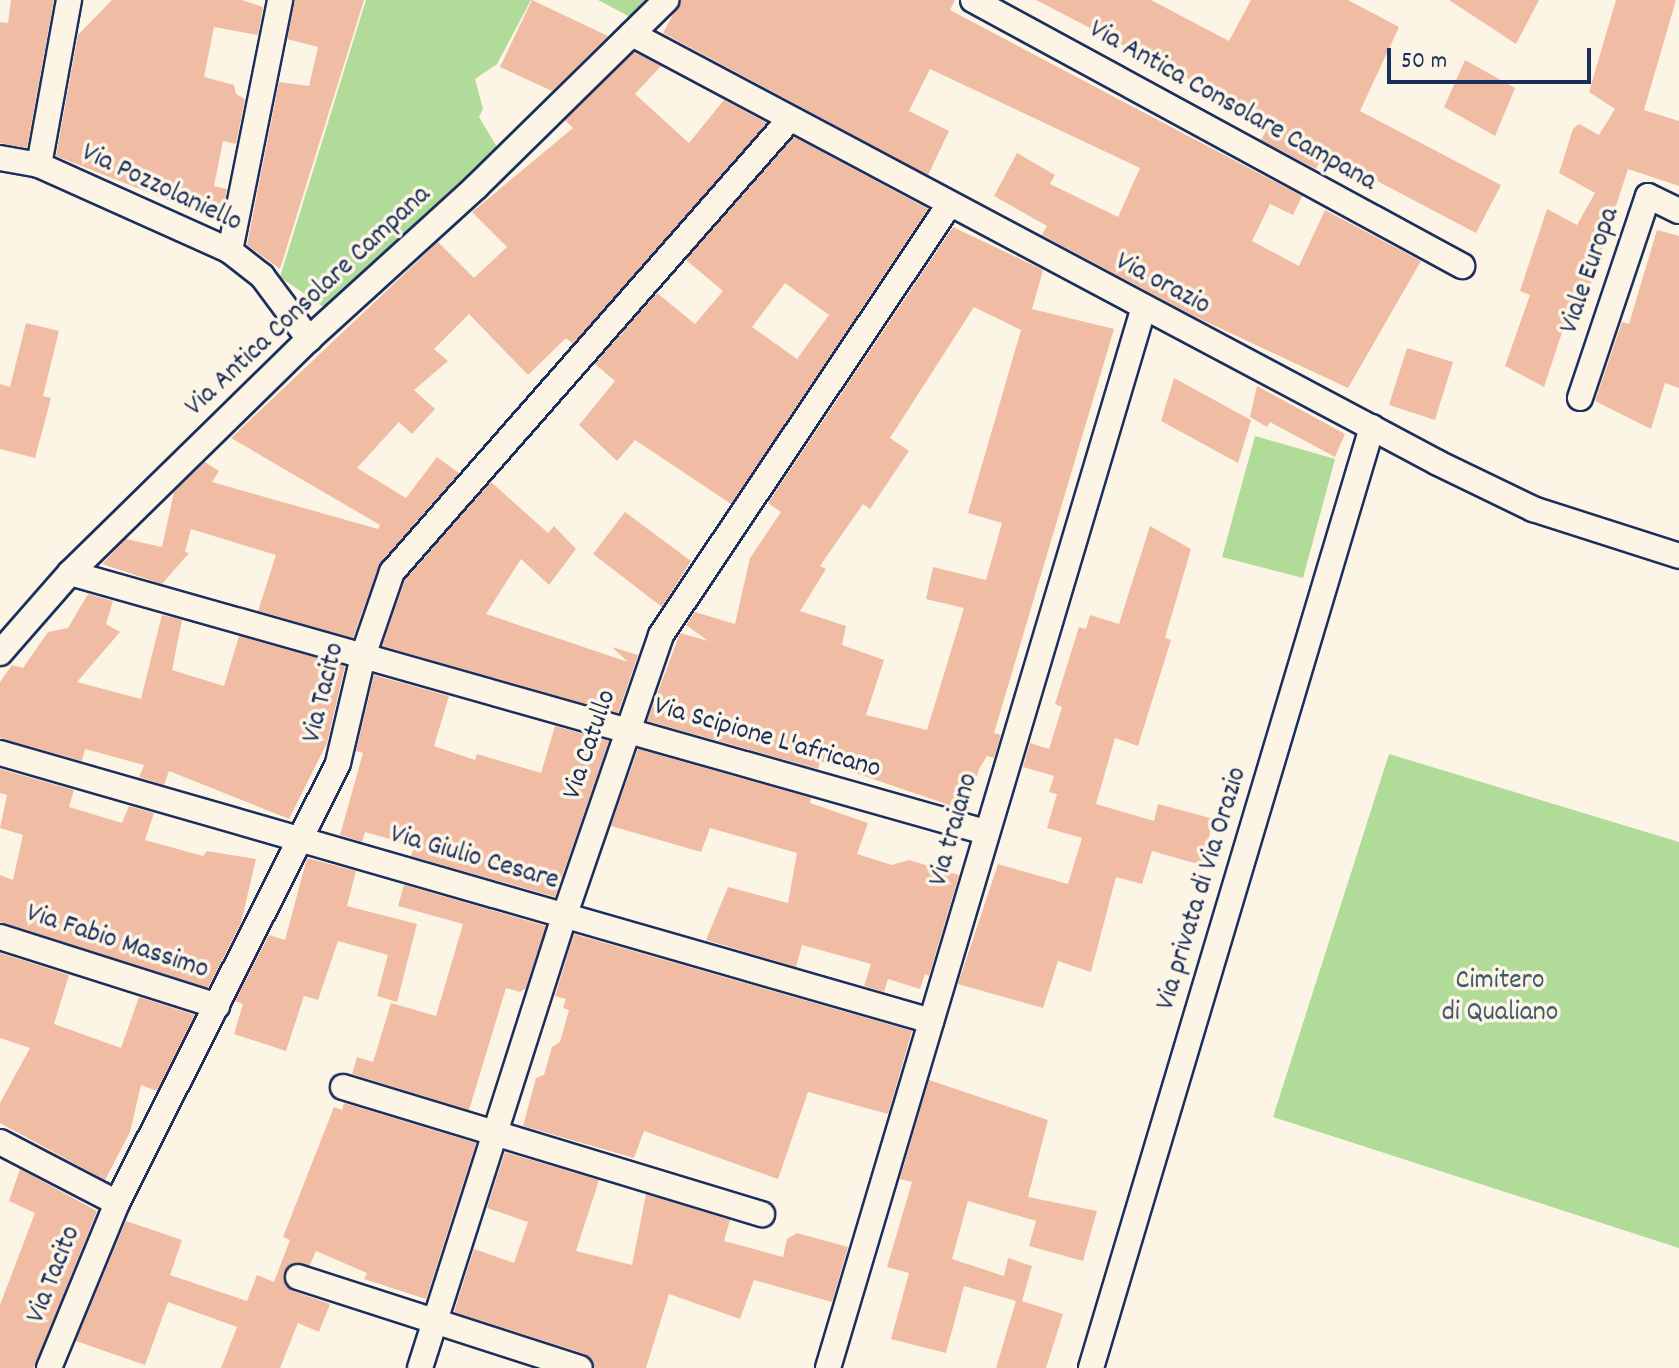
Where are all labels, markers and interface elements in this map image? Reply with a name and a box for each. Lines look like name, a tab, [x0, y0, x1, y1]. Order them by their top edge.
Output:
street label: Via Antica Consolare Campana	[1082, 14, 1382, 200]
scale bar	[1391, 32, 1595, 82]
text: 50 m	[1401, 45, 1447, 79]
street label: Via Pozzolaniello	[75, 137, 247, 241]
street label: Via Antica Consolare Campana	[179, 179, 439, 425]
street label: Viale Europa	[1554, 204, 1628, 338]
street label: Via orazio	[1109, 246, 1215, 324]
street label: Via Tacito	[296, 640, 354, 746]
street label: Via Catullo	[557, 686, 625, 804]
street label: Via Scipione L'africano	[650, 691, 884, 787]
street label: Via privata di Via Orazio	[1150, 764, 1256, 1014]
street label: Via traiano	[923, 770, 987, 890]
street label: Via Giulio Cesare	[386, 819, 562, 899]
street label: Via Fabio Massimo	[22, 898, 212, 988]
park label: Cimitero di Qualiano	[1442, 965, 1558, 1031]
street label: Via Tacito	[20, 1222, 90, 1328]

